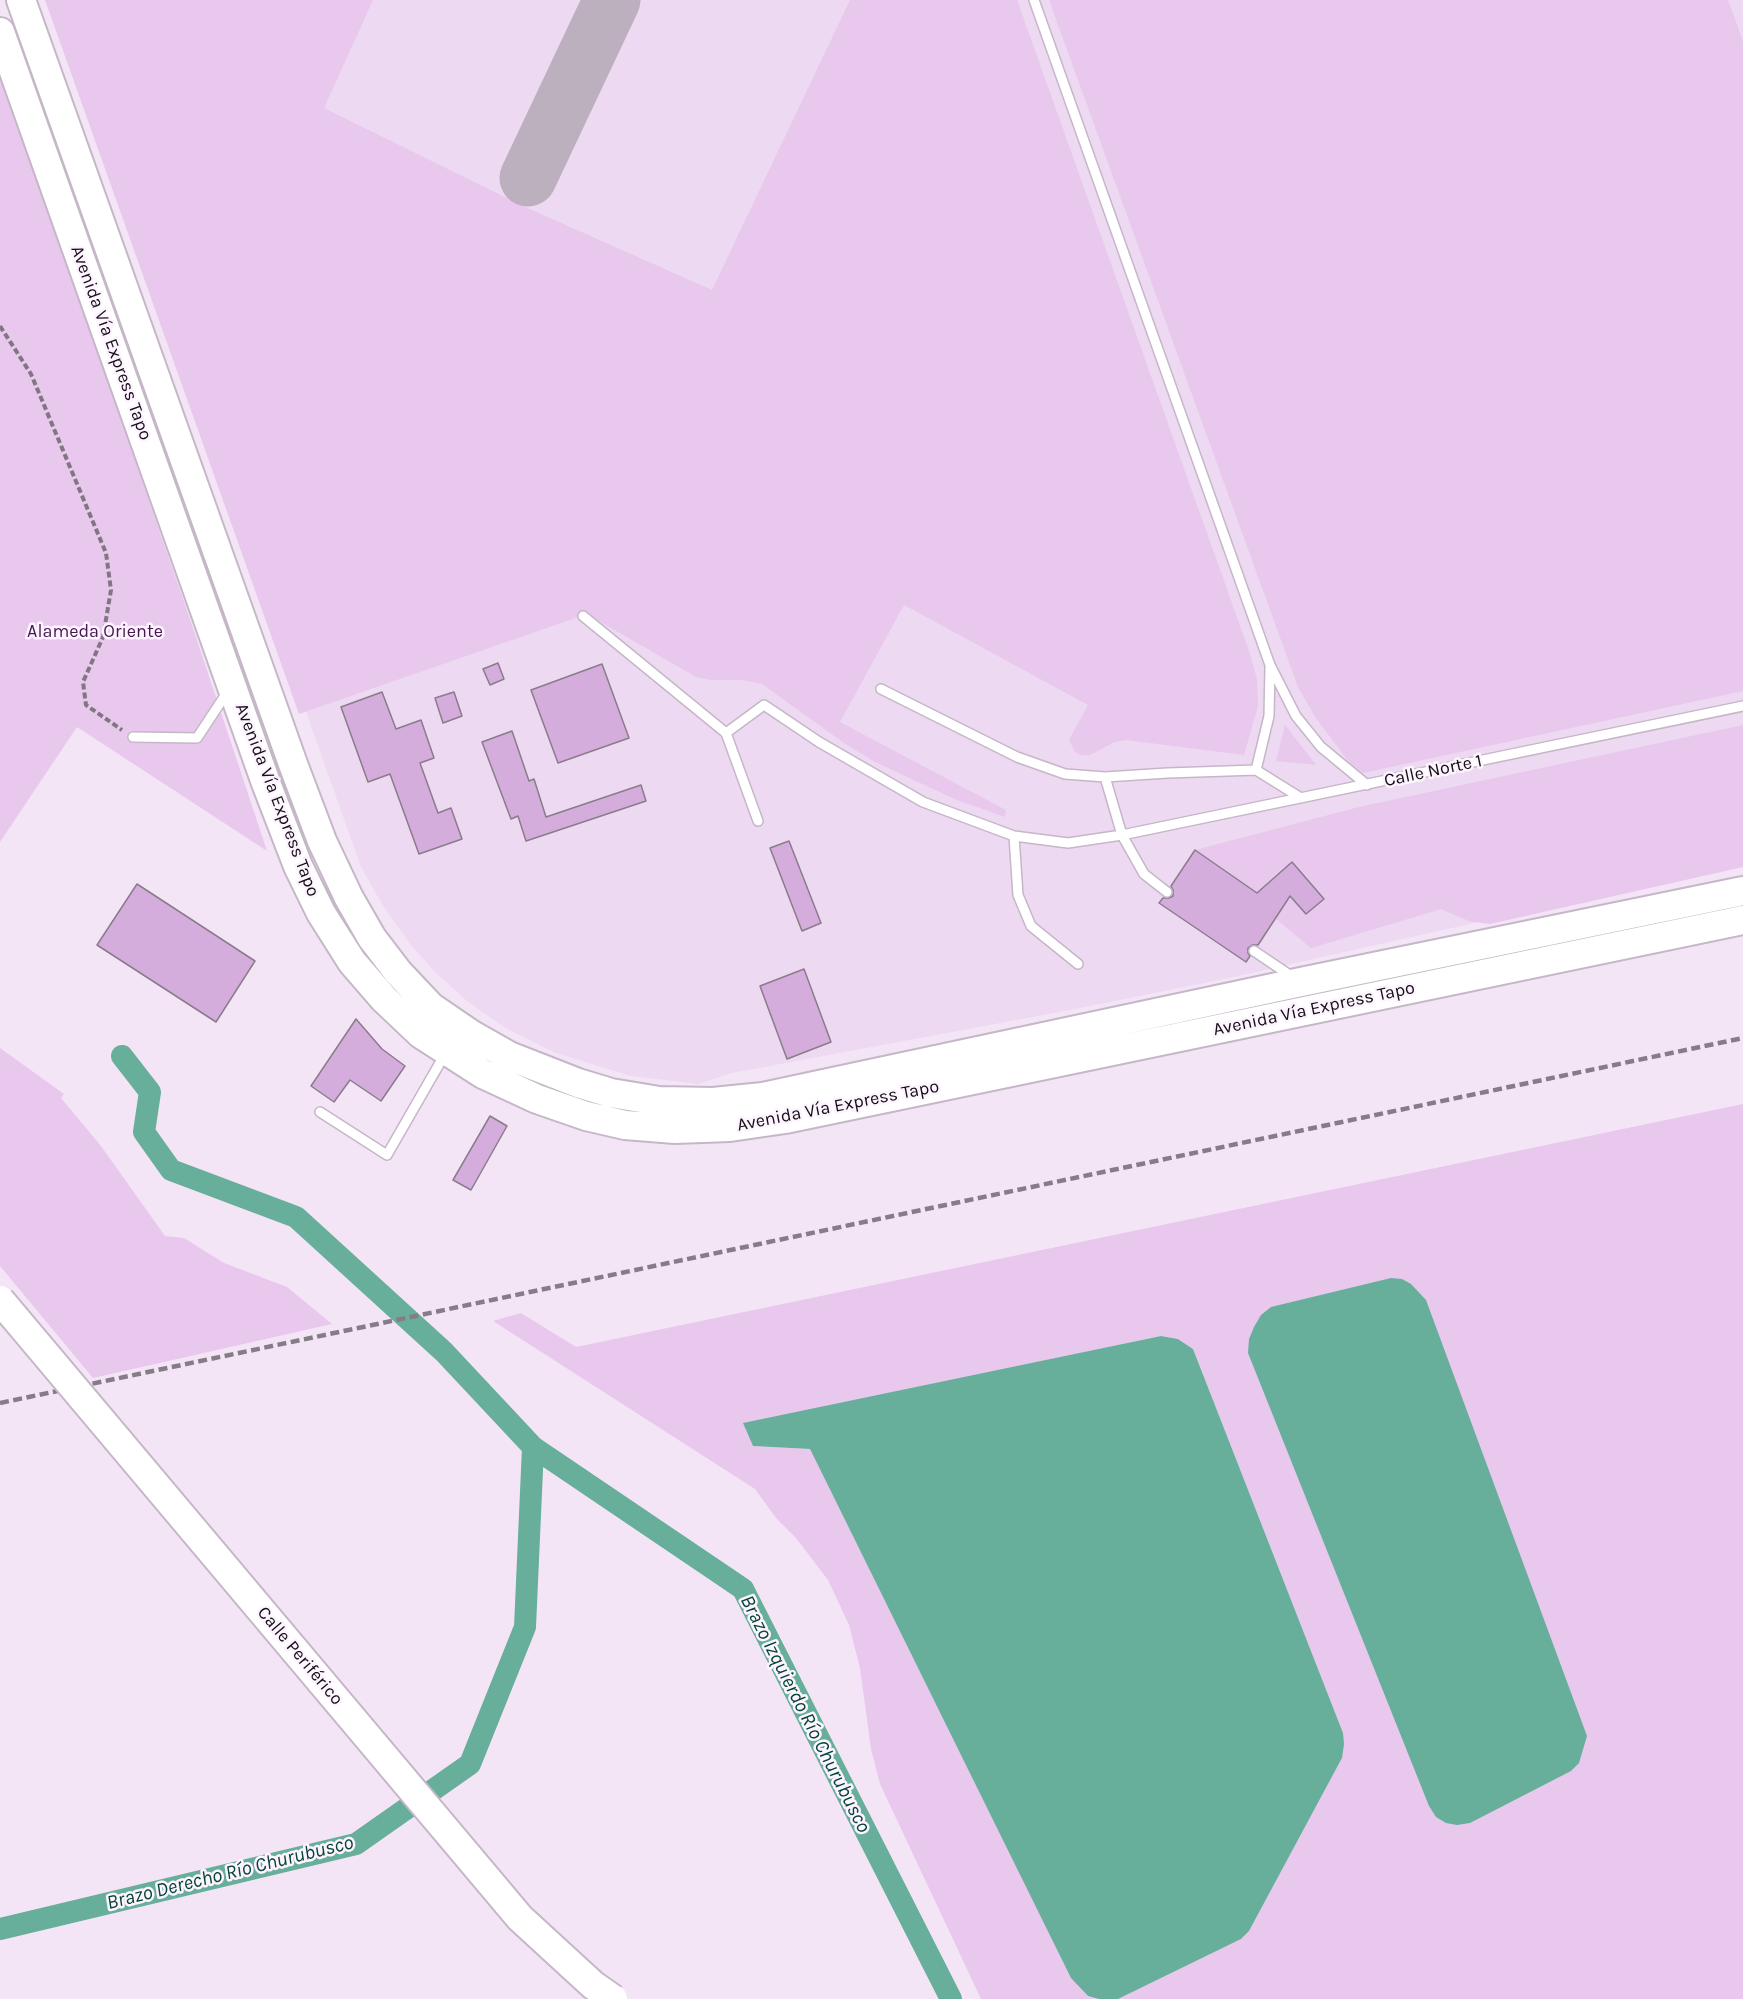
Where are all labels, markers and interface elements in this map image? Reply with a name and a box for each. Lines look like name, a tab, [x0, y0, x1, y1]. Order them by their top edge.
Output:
street label: Avenida Vía Express Tapo	[66, 243, 156, 443]
park label: Alameda Oriente	[27, 621, 163, 643]
street label: Avenida Vía Express Tapo	[230, 700, 324, 900]
street label: Calle Norte 1	[1382, 750, 1484, 792]
street label: Avenida Vía Express Tapo	[1211, 977, 1417, 1041]
street label: Avenida Vía Express Tapo	[735, 1076, 941, 1136]
water label: Brazo Izquierdo Río Churubusco	[735, 1591, 875, 1837]
street label: Calle Periférico	[253, 1602, 347, 1710]
water label: Brazo Derecho Río Churubusco	[104, 1831, 356, 1915]

